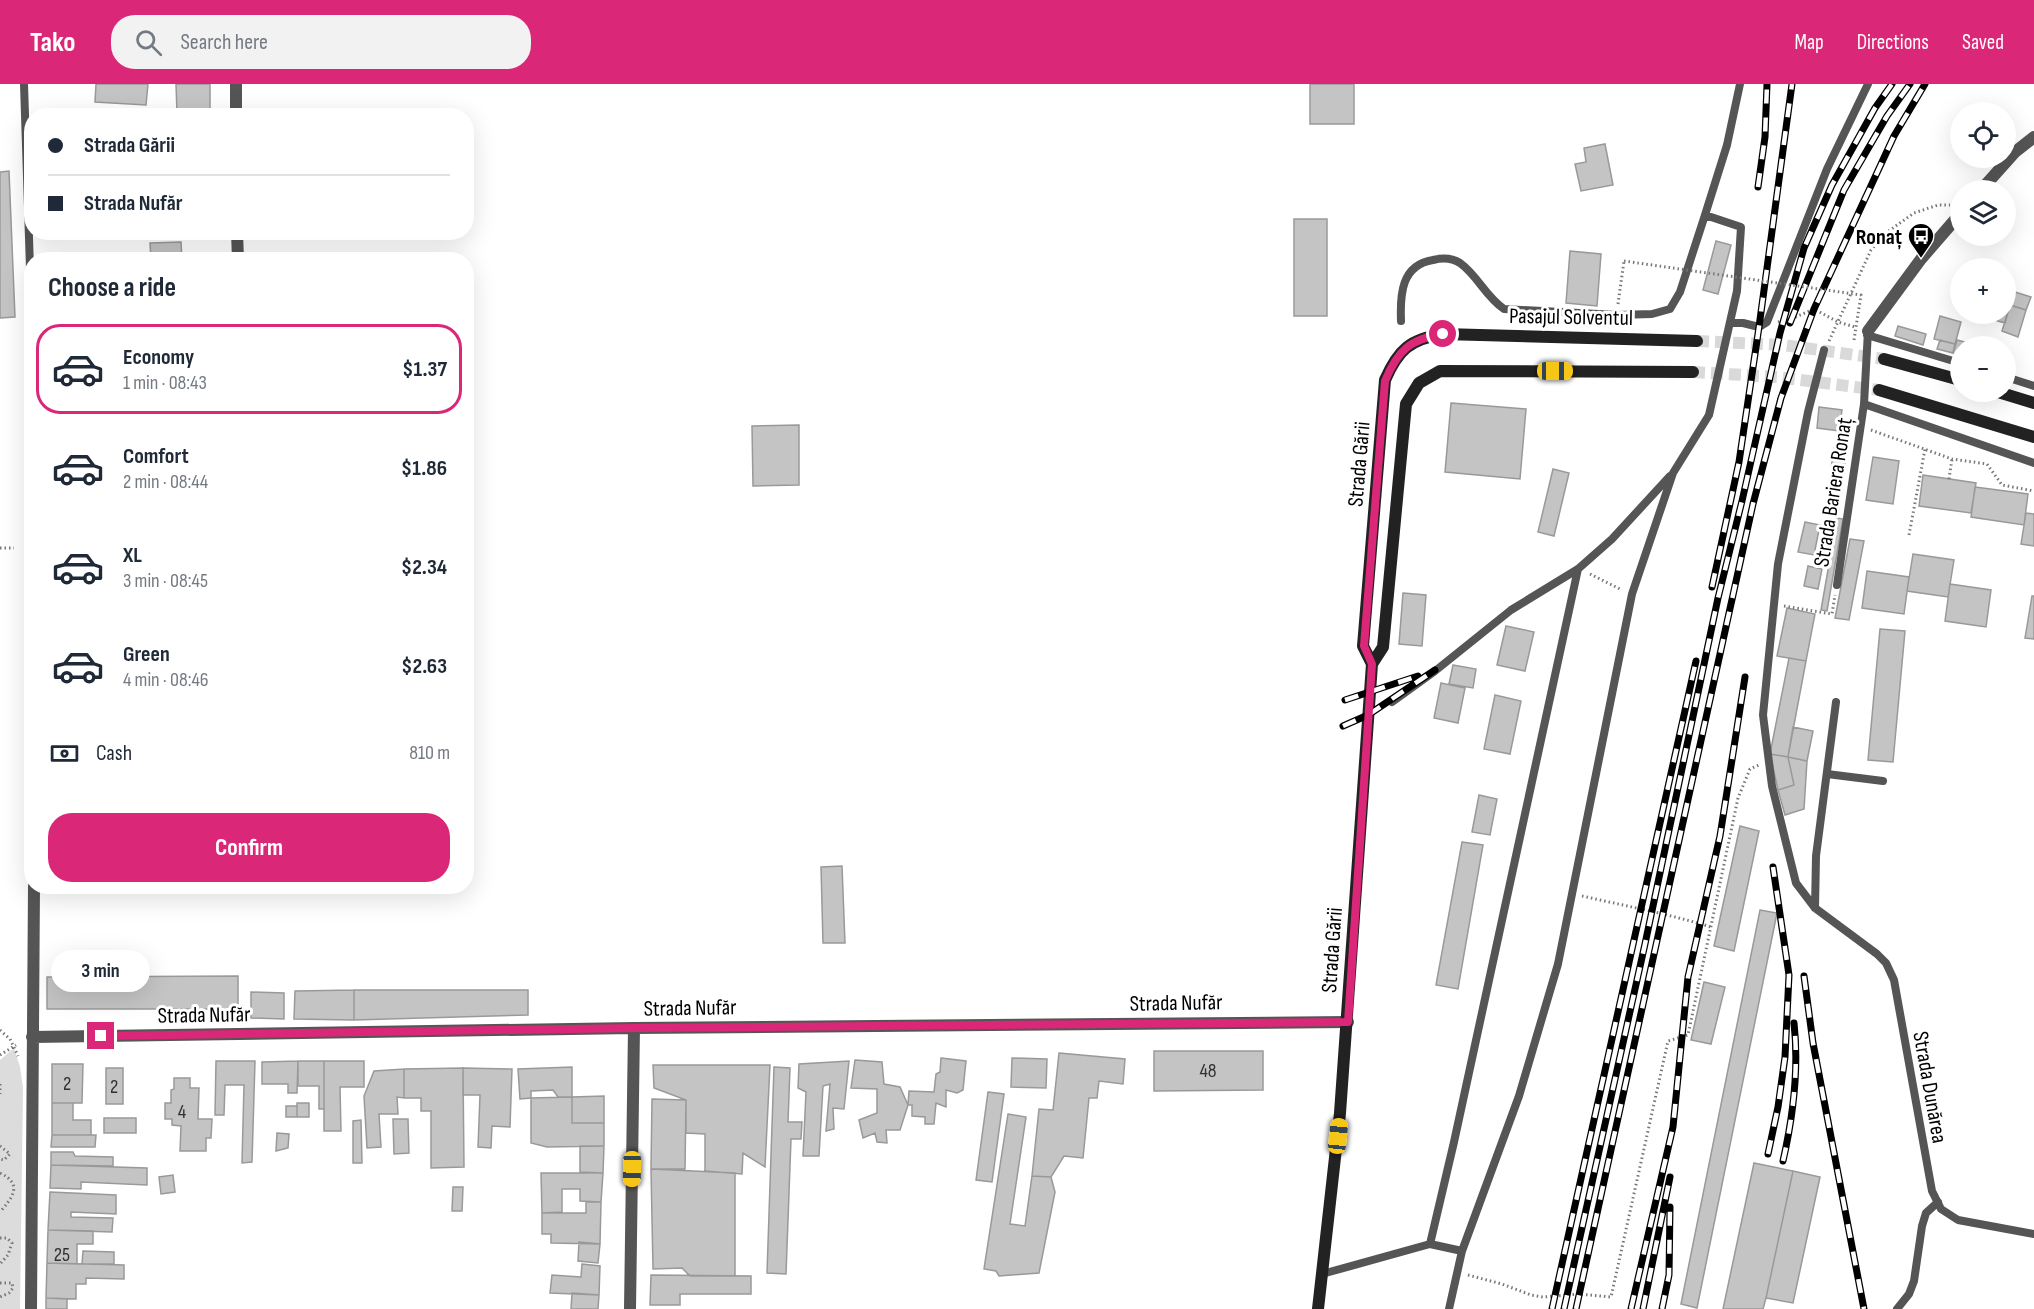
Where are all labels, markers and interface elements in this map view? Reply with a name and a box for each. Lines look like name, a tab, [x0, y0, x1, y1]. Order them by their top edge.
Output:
search box	[111, 15, 531, 69]
text: Tako	[30, 26, 75, 59]
icon: search	[132, 26, 165, 59]
text: Search here	[180, 29, 268, 56]
text: Map	[1794, 30, 1824, 55]
text: Directions	[1857, 30, 1929, 55]
text: Saved	[1962, 30, 2004, 55]
map controls	[1950, 102, 2016, 402]
button: locate	[1950, 102, 2016, 168]
text: Strada Gării	[84, 132, 175, 159]
button: layers	[1950, 180, 2016, 246]
text: Strada Nufăr	[84, 190, 183, 217]
bus stop icon: Ronaț	[1906, 221, 1936, 259]
place label: Ronaț	[1856, 224, 1902, 251]
button: +	[1950, 258, 2016, 324]
text: Choose a ride	[48, 272, 176, 304]
street label: Pasajul Solventul	[1509, 303, 1633, 332]
route start	[1429, 320, 1456, 347]
button: −	[1950, 336, 2016, 402]
icon: car	[51, 342, 105, 396]
text: Economy	[123, 344, 194, 371]
text: $1.37	[402, 356, 447, 383]
car	[1537, 362, 1573, 380]
text: 1 min · 08:43	[123, 371, 207, 395]
street label: Strada Bariera Ronaț	[1808, 415, 1859, 569]
street label: Strada Gării	[1342, 420, 1377, 508]
icon: car	[51, 441, 105, 495]
text: Comfort	[123, 443, 189, 470]
text: $1.86	[401, 455, 447, 482]
text: 2 min · 08:44	[123, 470, 208, 494]
icon: car	[51, 540, 105, 594]
text: XL	[123, 542, 142, 569]
text: $2.34	[401, 554, 447, 581]
text: 3 min · 08:45	[123, 569, 208, 593]
icon: car	[51, 639, 105, 693]
text: Green	[123, 641, 170, 668]
text: $2.63	[401, 653, 447, 680]
text: 4 min · 08:46	[123, 668, 209, 692]
icon: cash	[48, 737, 81, 770]
text: Cash	[96, 740, 132, 767]
text: 810 m	[409, 741, 450, 765]
button: Confirm	[48, 813, 450, 882]
street label: Strada Gării	[1316, 906, 1349, 994]
callout: 3 min	[51, 949, 150, 991]
text: 3 min	[81, 959, 120, 983]
street label: Strada Nufăr	[1129, 989, 1223, 1018]
street label: Strada Nufăr	[643, 994, 737, 1023]
street label: Strada Nufăr	[157, 1001, 251, 1030]
route end	[87, 1022, 114, 1049]
street label: Strada Dunărea	[1906, 1029, 1953, 1145]
house number: 48	[1199, 1059, 1217, 1083]
house number: 2	[63, 1072, 71, 1096]
house number: 2	[110, 1075, 118, 1099]
house number: 4	[178, 1100, 186, 1124]
car	[1327, 1117, 1349, 1155]
car	[623, 1151, 641, 1187]
house number: 25	[54, 1243, 70, 1267]

